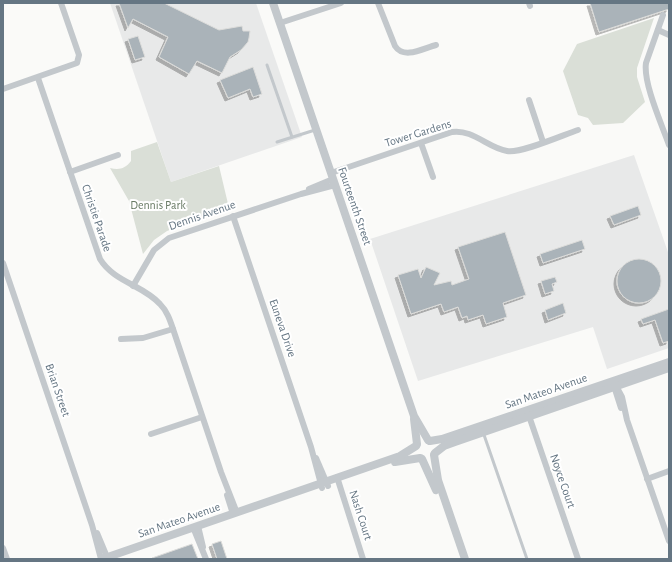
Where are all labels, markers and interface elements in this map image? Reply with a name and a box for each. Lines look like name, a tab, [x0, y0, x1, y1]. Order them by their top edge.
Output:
street label: Tower Gardens	[383, 117, 453, 149]
street label: Fourteenth Street	[336, 165, 374, 247]
street label: Christie Parade	[80, 183, 114, 253]
street label: Dennis Avenue	[167, 198, 237, 232]
park label: Dennis Park	[130, 199, 186, 211]
street label: Euneva Drive	[267, 297, 299, 359]
street label: Brian Street	[43, 362, 73, 418]
street label: San Mateo Avenue	[503, 371, 589, 411]
street label: Noyce Court	[547, 452, 578, 510]
street label: Nash Court	[347, 489, 375, 542]
street label: San Mateo Avenue	[136, 500, 222, 540]

